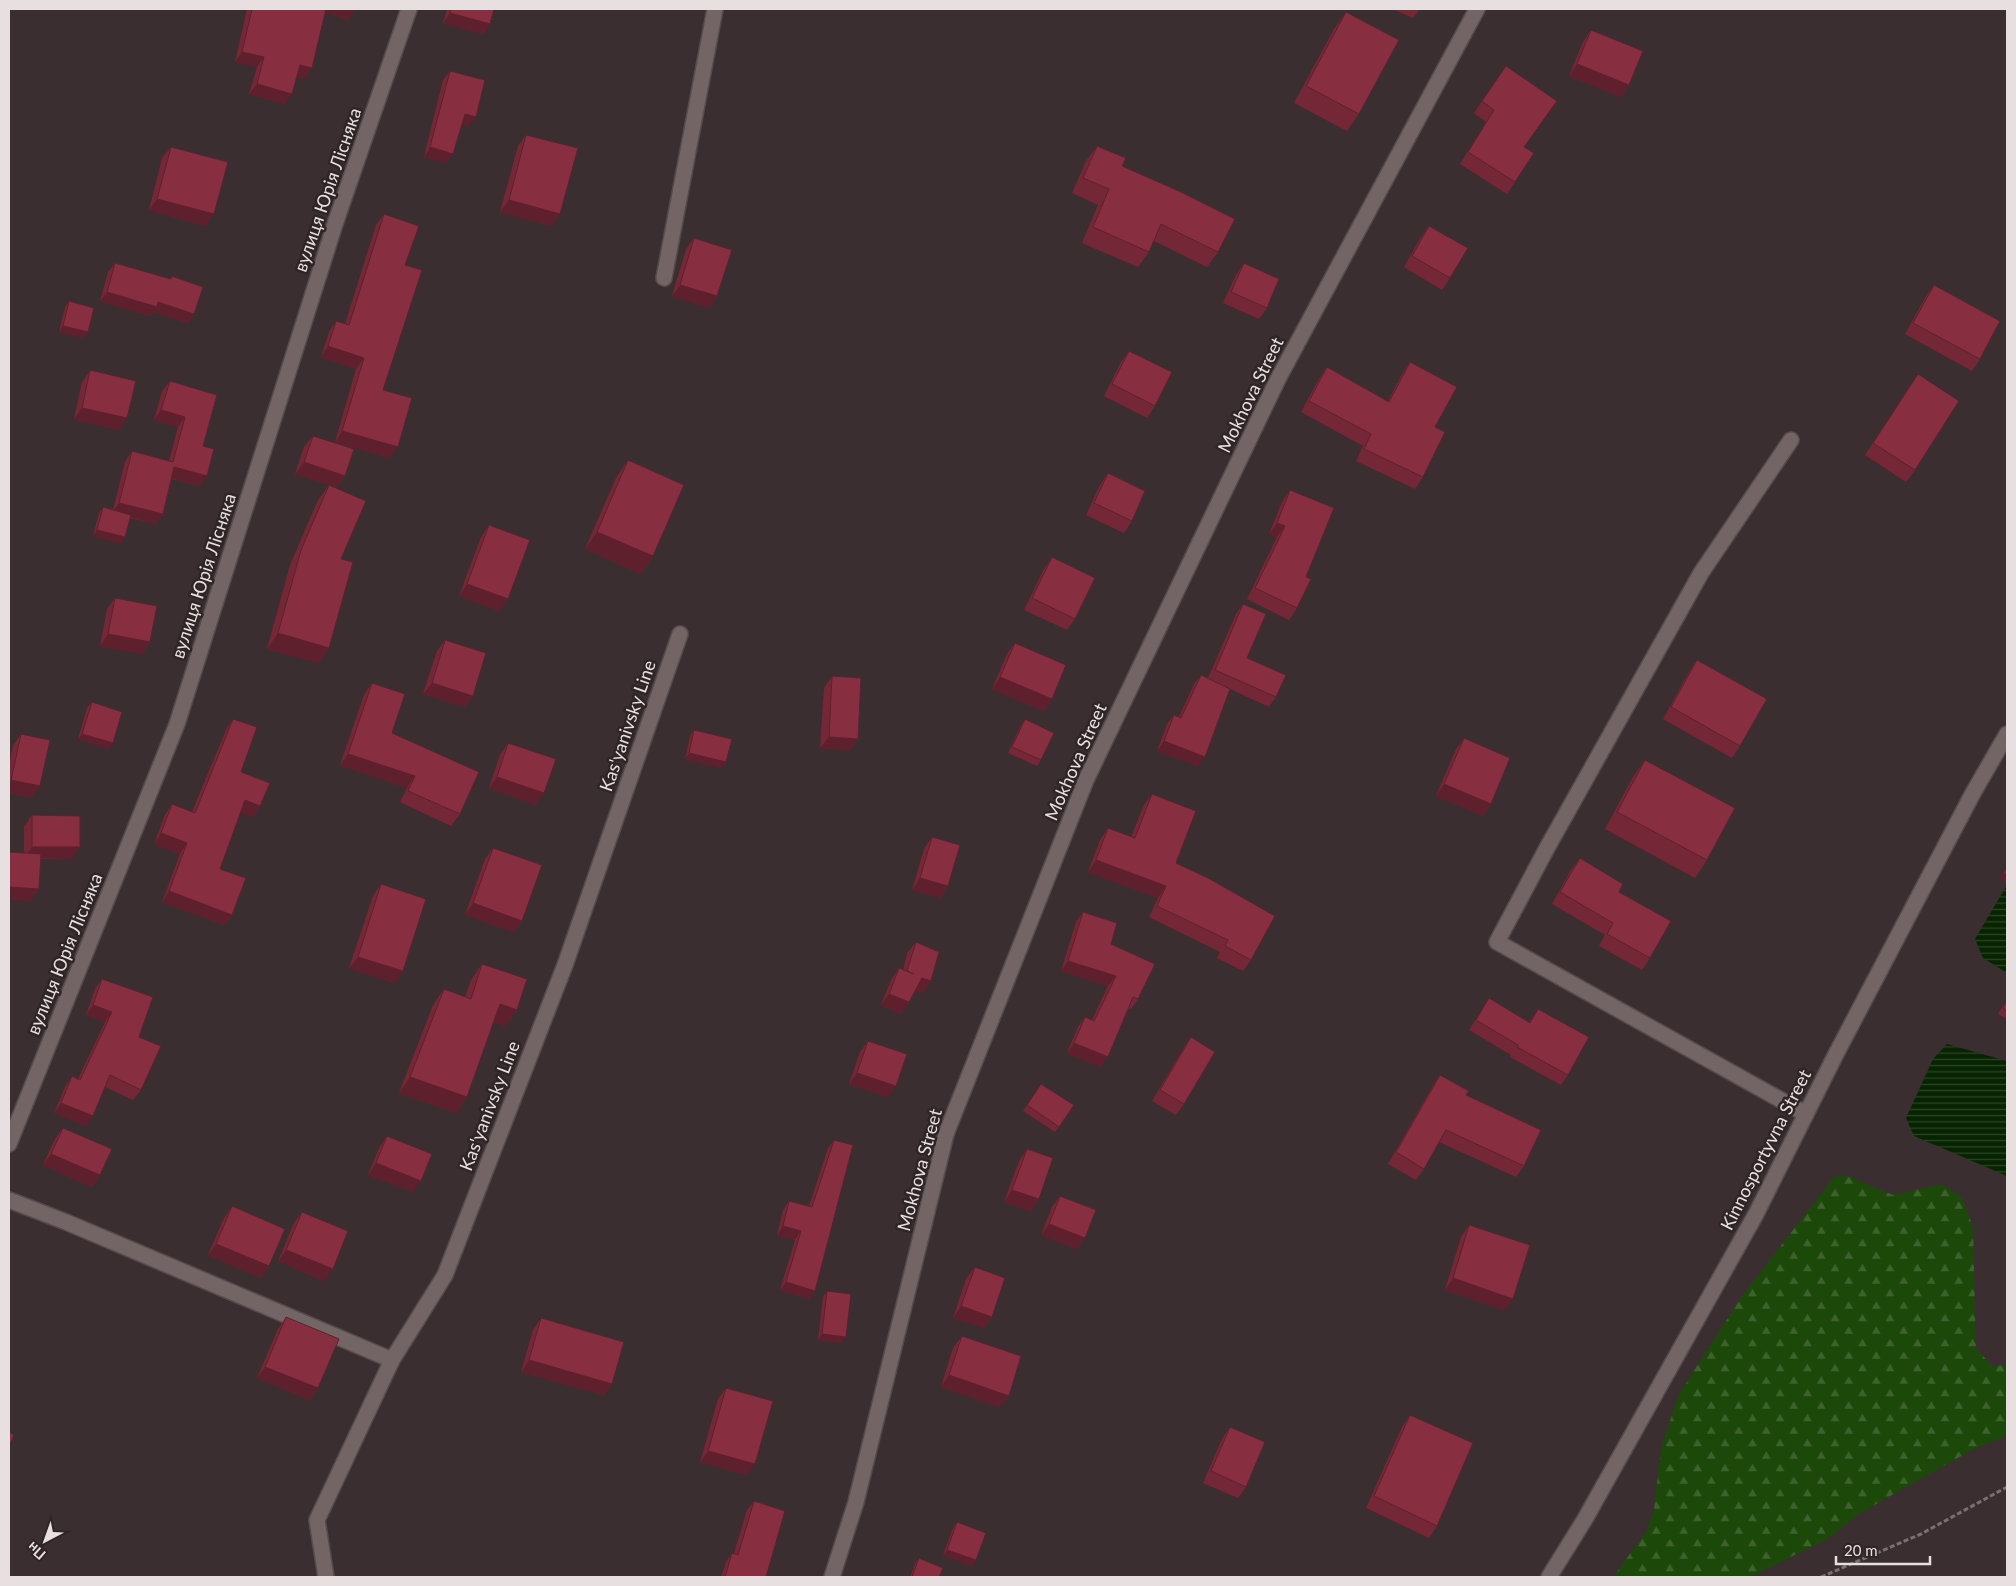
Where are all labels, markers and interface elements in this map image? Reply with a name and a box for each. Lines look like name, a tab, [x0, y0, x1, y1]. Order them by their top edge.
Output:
street label: вулиця Юрія Лісняка	[289, 105, 365, 275]
street label: Mokhova Street	[1213, 333, 1288, 456]
street label: вулиця Юрія Лісняка	[166, 490, 240, 661]
street label: Kas'yanivsky Line	[594, 657, 660, 794]
street label: Mokhova Street	[1039, 699, 1111, 824]
street label: вулиця Юрія Лісняка	[22, 870, 106, 1037]
street label: Kas'yanivsky Line	[454, 1038, 524, 1174]
street label: Kinnosportyvna Street	[1715, 1065, 1815, 1233]
street label: Mokhova Street	[892, 1106, 946, 1233]
north arrow	[20, 1516, 70, 1566]
scale bar	[1836, 1534, 1930, 1566]
text: Пн	[24, 1539, 49, 1564]
text: 20 m	[1844, 1541, 1878, 1559]

